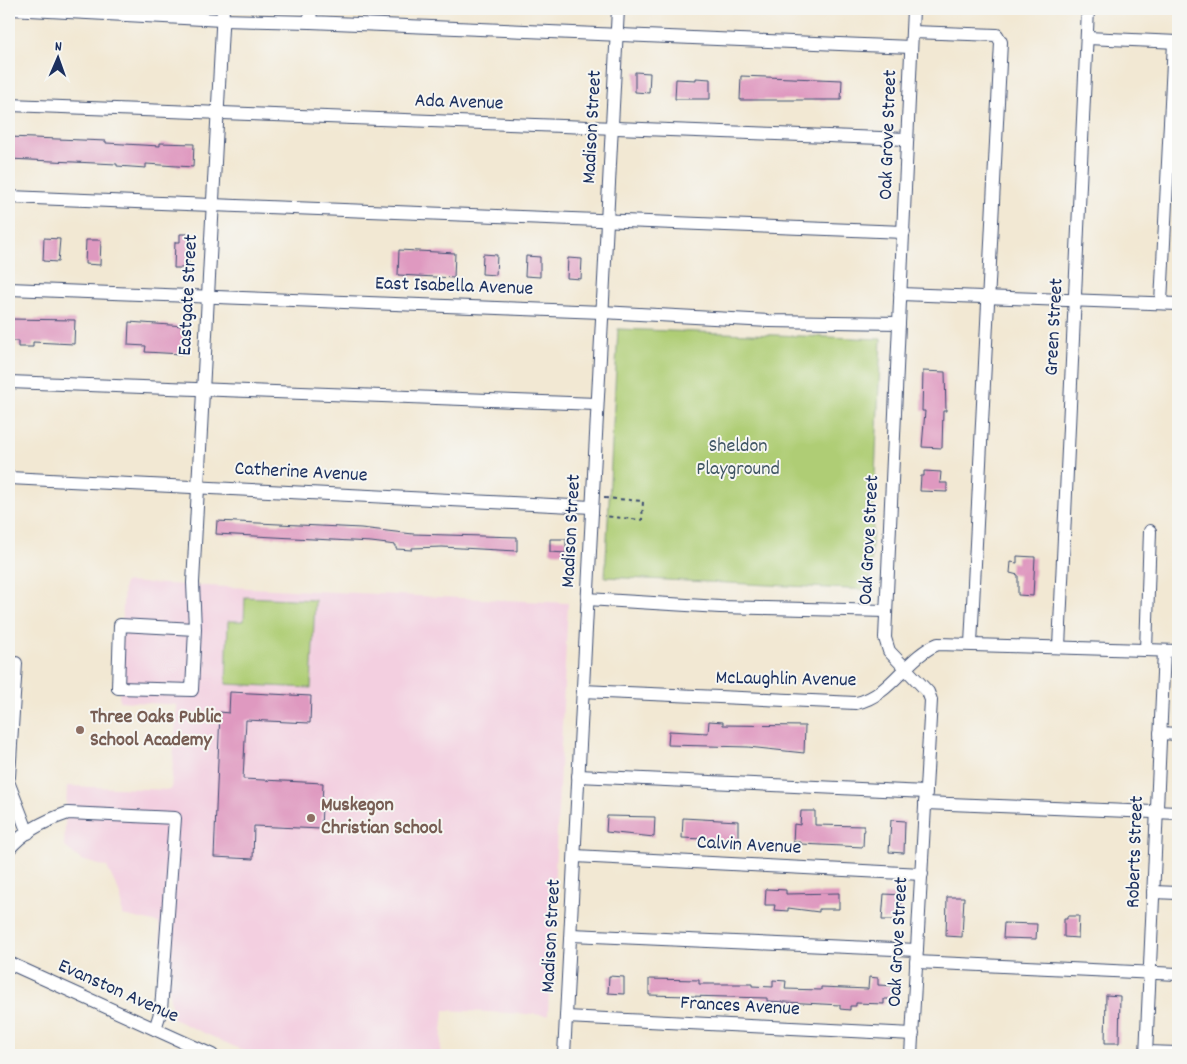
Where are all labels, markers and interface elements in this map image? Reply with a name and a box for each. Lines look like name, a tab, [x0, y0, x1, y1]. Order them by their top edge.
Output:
north arrow	[32, 32, 82, 82]
text: N	[55, 37, 62, 57]
street label: Madison Street	[576, 69, 610, 185]
street label: Oak Grove Street	[873, 69, 905, 201]
street label: Ada Avenue	[414, 87, 504, 119]
street label: Eastgate Street	[172, 233, 206, 357]
street label: East Isabella Avenue	[374, 270, 534, 304]
street label: Green Street	[1038, 278, 1072, 376]
park label: Sheldon Playground	[696, 433, 780, 484]
street label: Catherine Avenue	[234, 456, 368, 490]
street label: Madison Street	[555, 473, 589, 589]
street label: Oak Grove Street	[853, 474, 887, 606]
street label: McLaughlin Avenue	[715, 665, 857, 695]
place label: Three Oaks Public School Academy	[90, 704, 222, 755]
marker: Three Oaks Public School Academy	[74, 724, 86, 736]
place label: Muskegon Christian School	[321, 792, 443, 843]
street label: Roberts Street	[1120, 795, 1152, 909]
marker: Muskegon Christian School	[305, 812, 317, 824]
street label: Calvin Avenue	[696, 829, 802, 863]
street label: Oak Grove Street	[882, 876, 916, 1008]
street label: Madison Street	[535, 878, 569, 994]
street label: Evanston Avenue	[53, 953, 183, 1031]
street label: Frances Avenue	[680, 990, 801, 1024]

